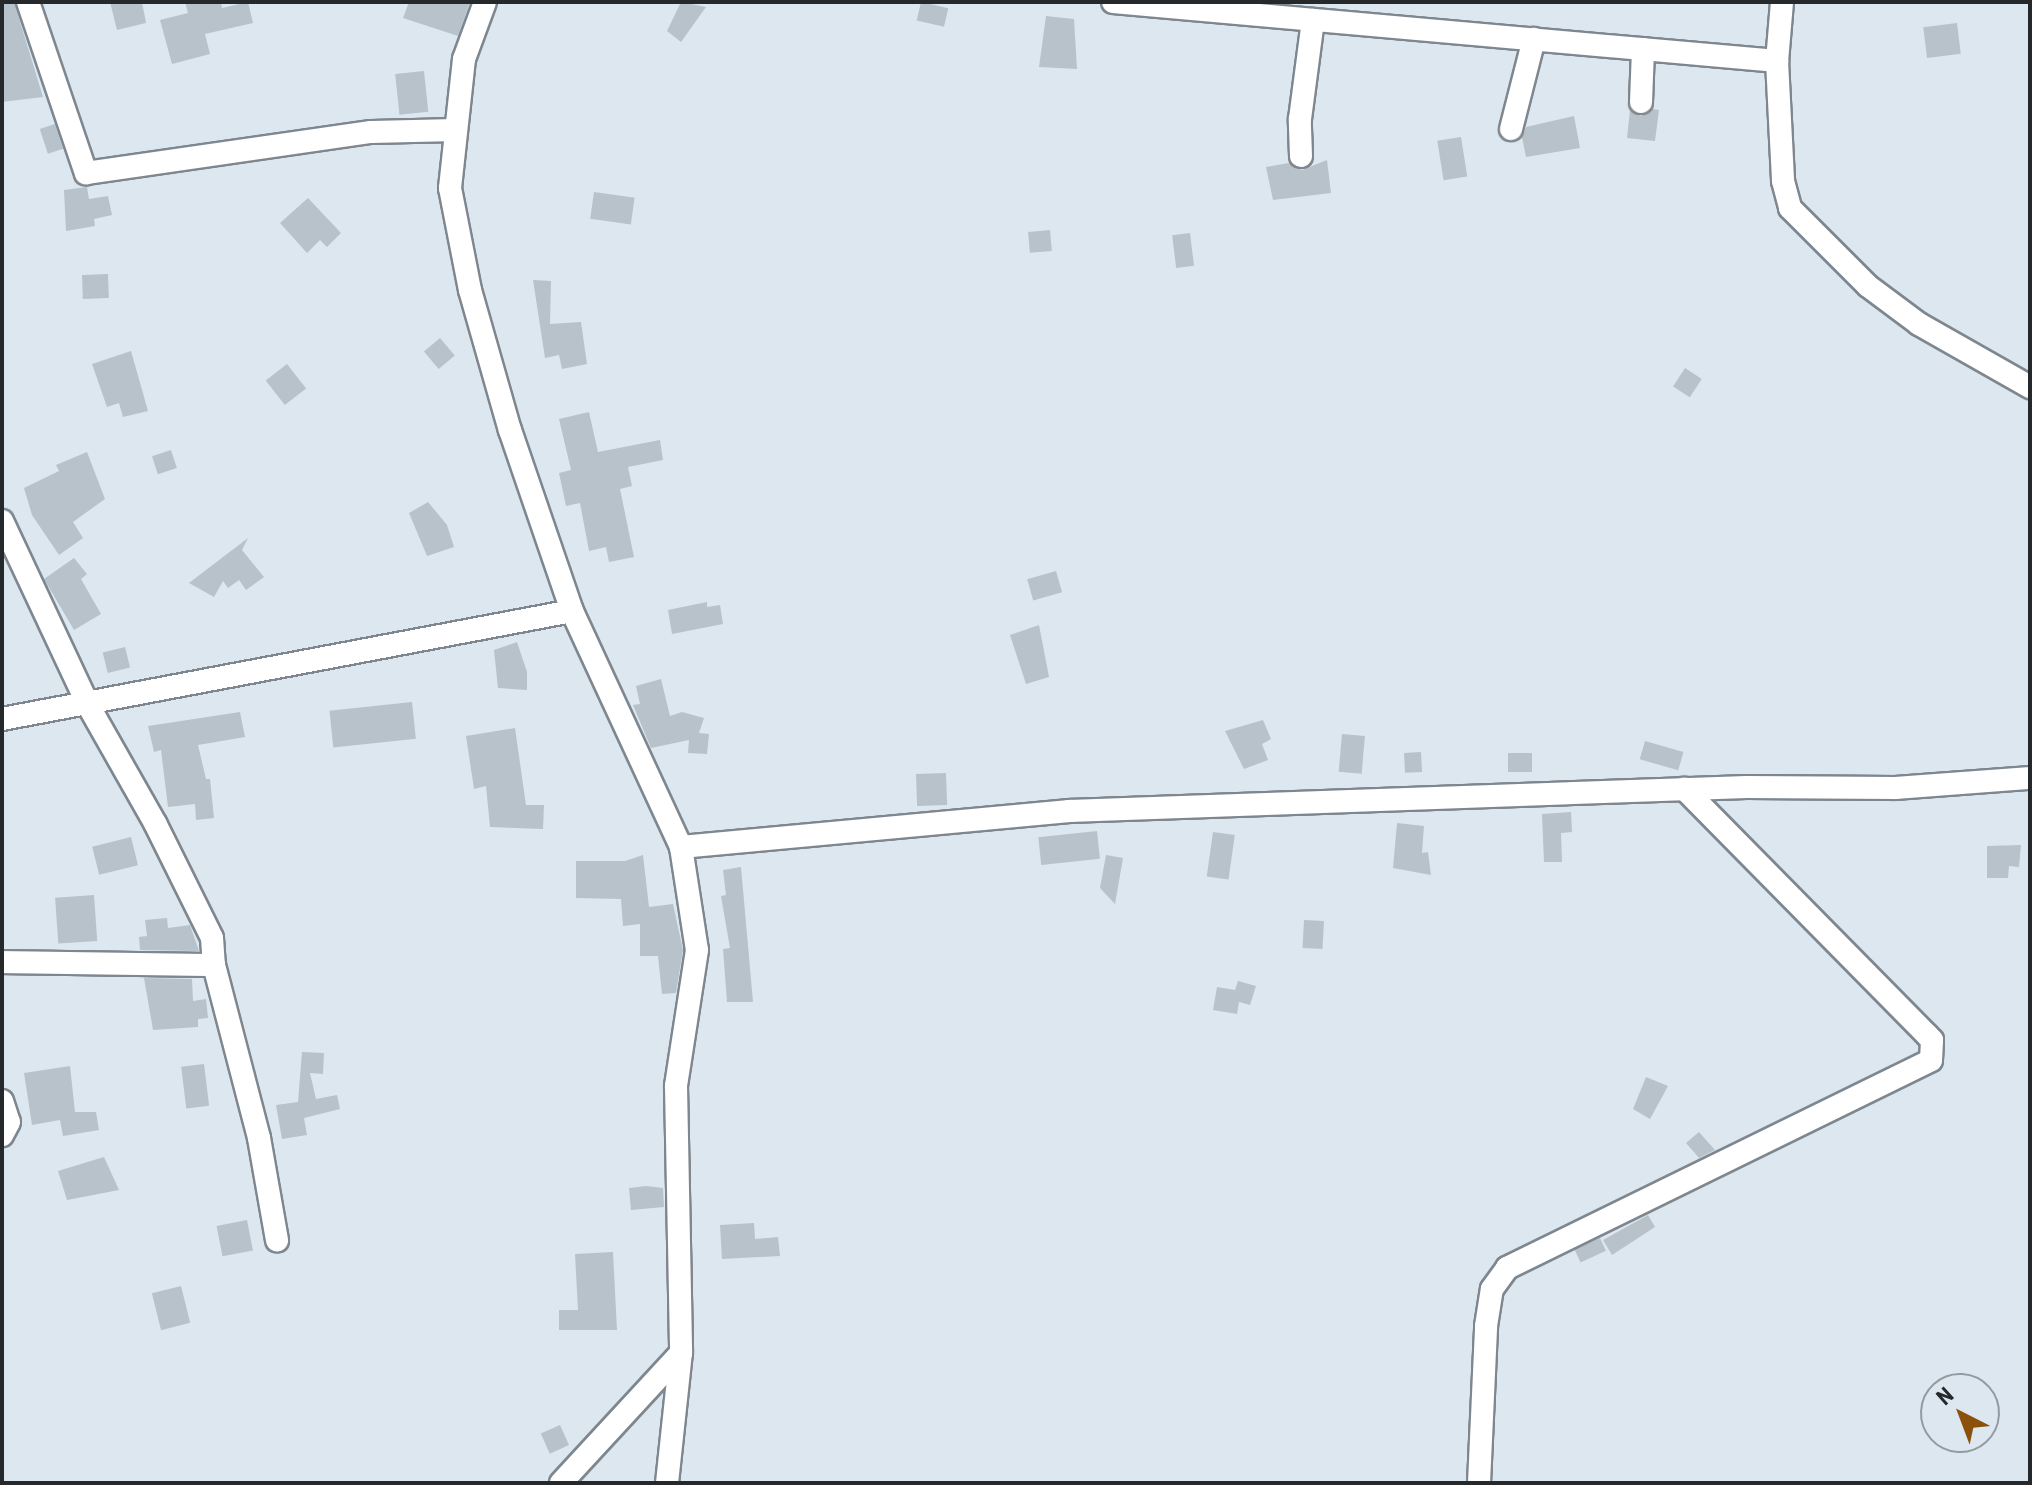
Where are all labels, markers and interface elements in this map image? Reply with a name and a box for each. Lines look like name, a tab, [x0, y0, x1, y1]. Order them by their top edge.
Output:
north arrow	[1920, 1373, 2000, 1453]
text: N	[1932, 1382, 1958, 1410]

